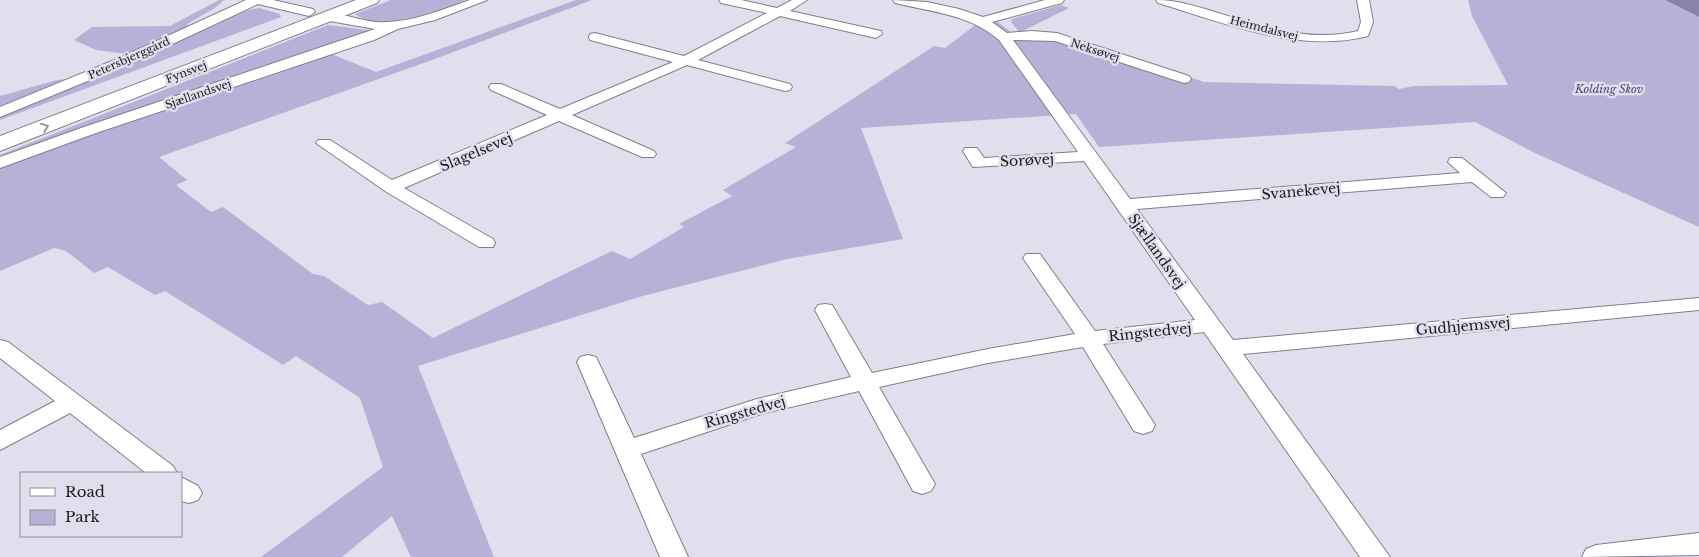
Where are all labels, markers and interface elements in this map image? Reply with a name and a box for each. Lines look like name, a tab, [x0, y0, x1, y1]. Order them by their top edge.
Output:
street label: Heimdalsvej	[1228, 13, 1300, 43]
street label: Petersbjerggård	[86, 33, 173, 82]
street label: Neksøvej	[1069, 35, 1121, 65]
street label: Fynsvej	[163, 58, 209, 86]
street label: Sjællandsvej	[163, 76, 233, 112]
park label: Kolding Skov	[1574, 82, 1644, 96]
one-way arrow	[41, 122, 49, 132]
street label: Slagelsevej	[437, 129, 515, 175]
street label: Sorøvej	[1000, 150, 1054, 170]
street label: Svanekevej	[1261, 179, 1341, 203]
street label: Sjællandsvej	[1124, 210, 1190, 292]
street label: Gudhjemsvej	[1415, 313, 1511, 339]
street label: Ringstedvej	[1108, 319, 1192, 345]
street label: Ringstedvej	[702, 392, 788, 432]
legend	[20, 472, 182, 537]
text: Road	[65, 482, 105, 501]
text: Park	[65, 507, 101, 526]

